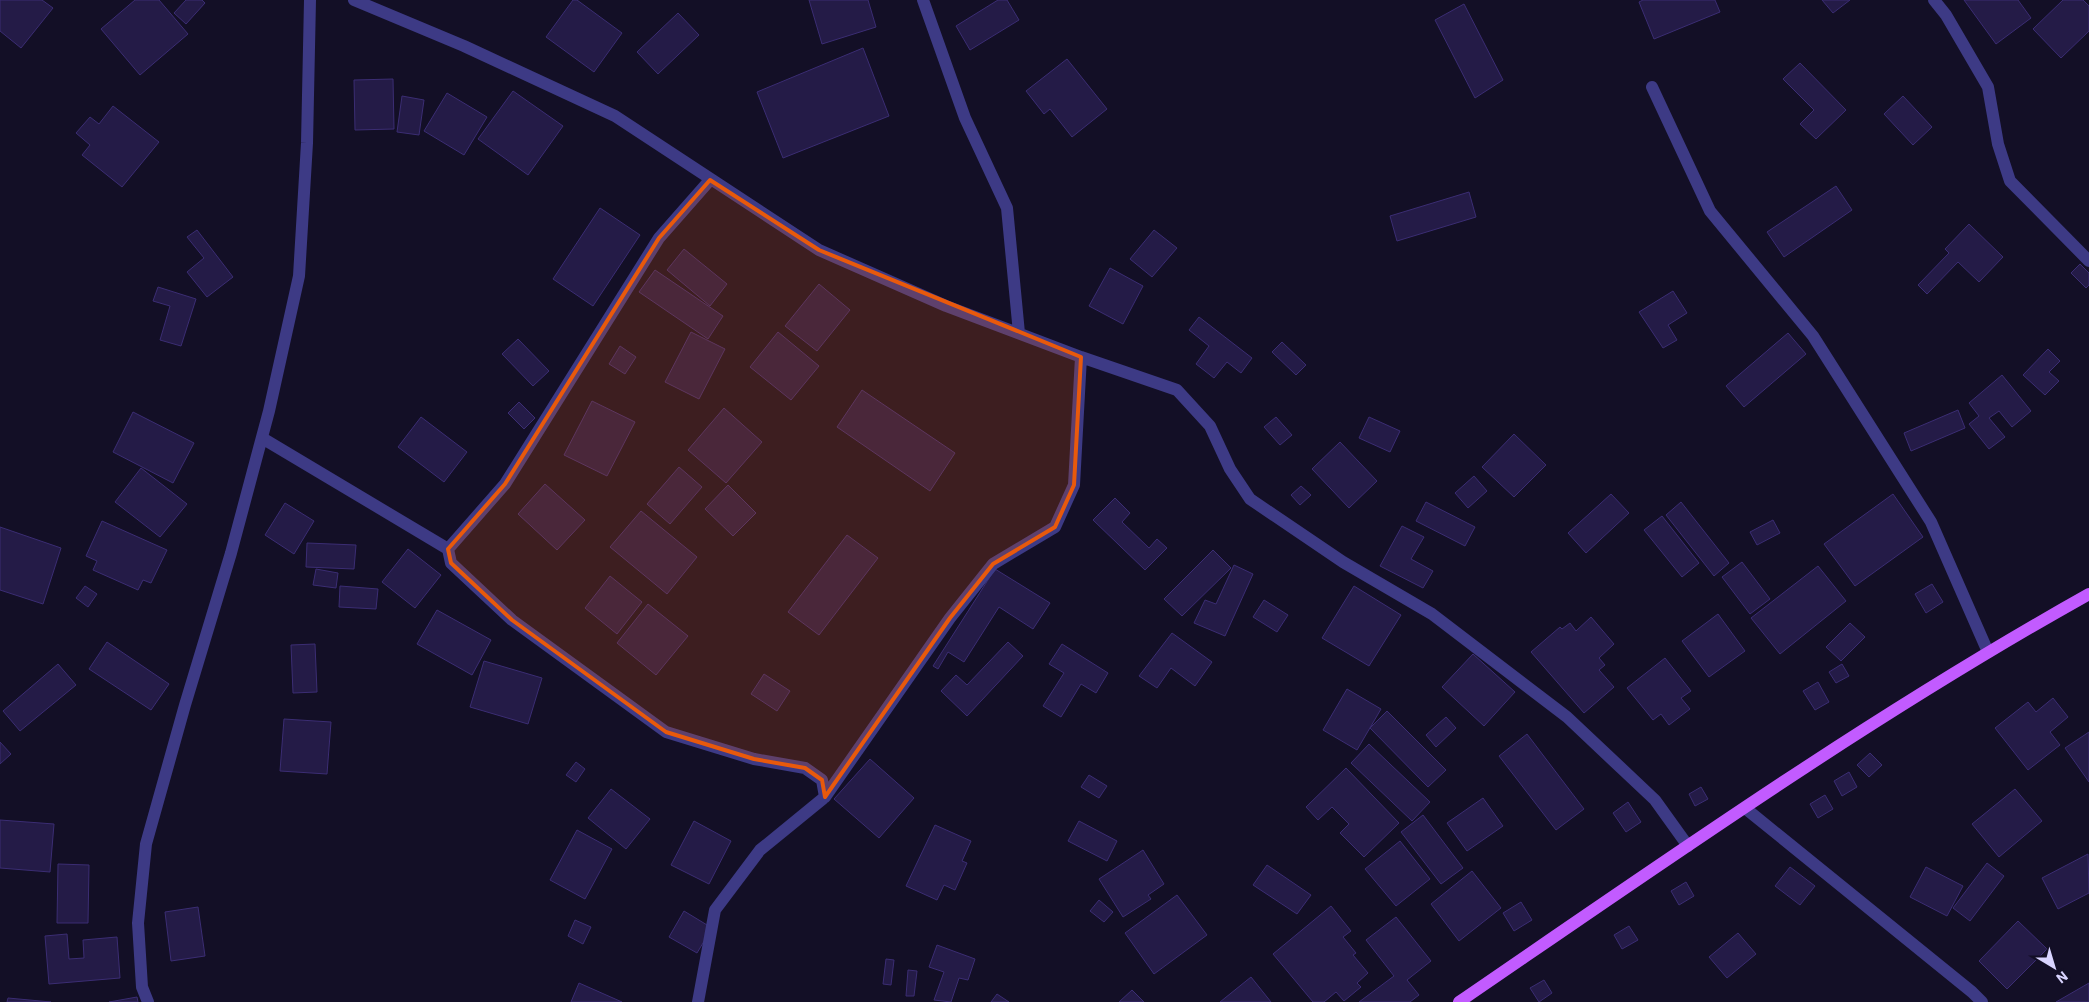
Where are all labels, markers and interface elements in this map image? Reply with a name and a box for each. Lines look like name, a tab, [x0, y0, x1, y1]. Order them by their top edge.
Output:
north arrow	[2029, 942, 2079, 992]
text: N	[2052, 967, 2072, 987]

